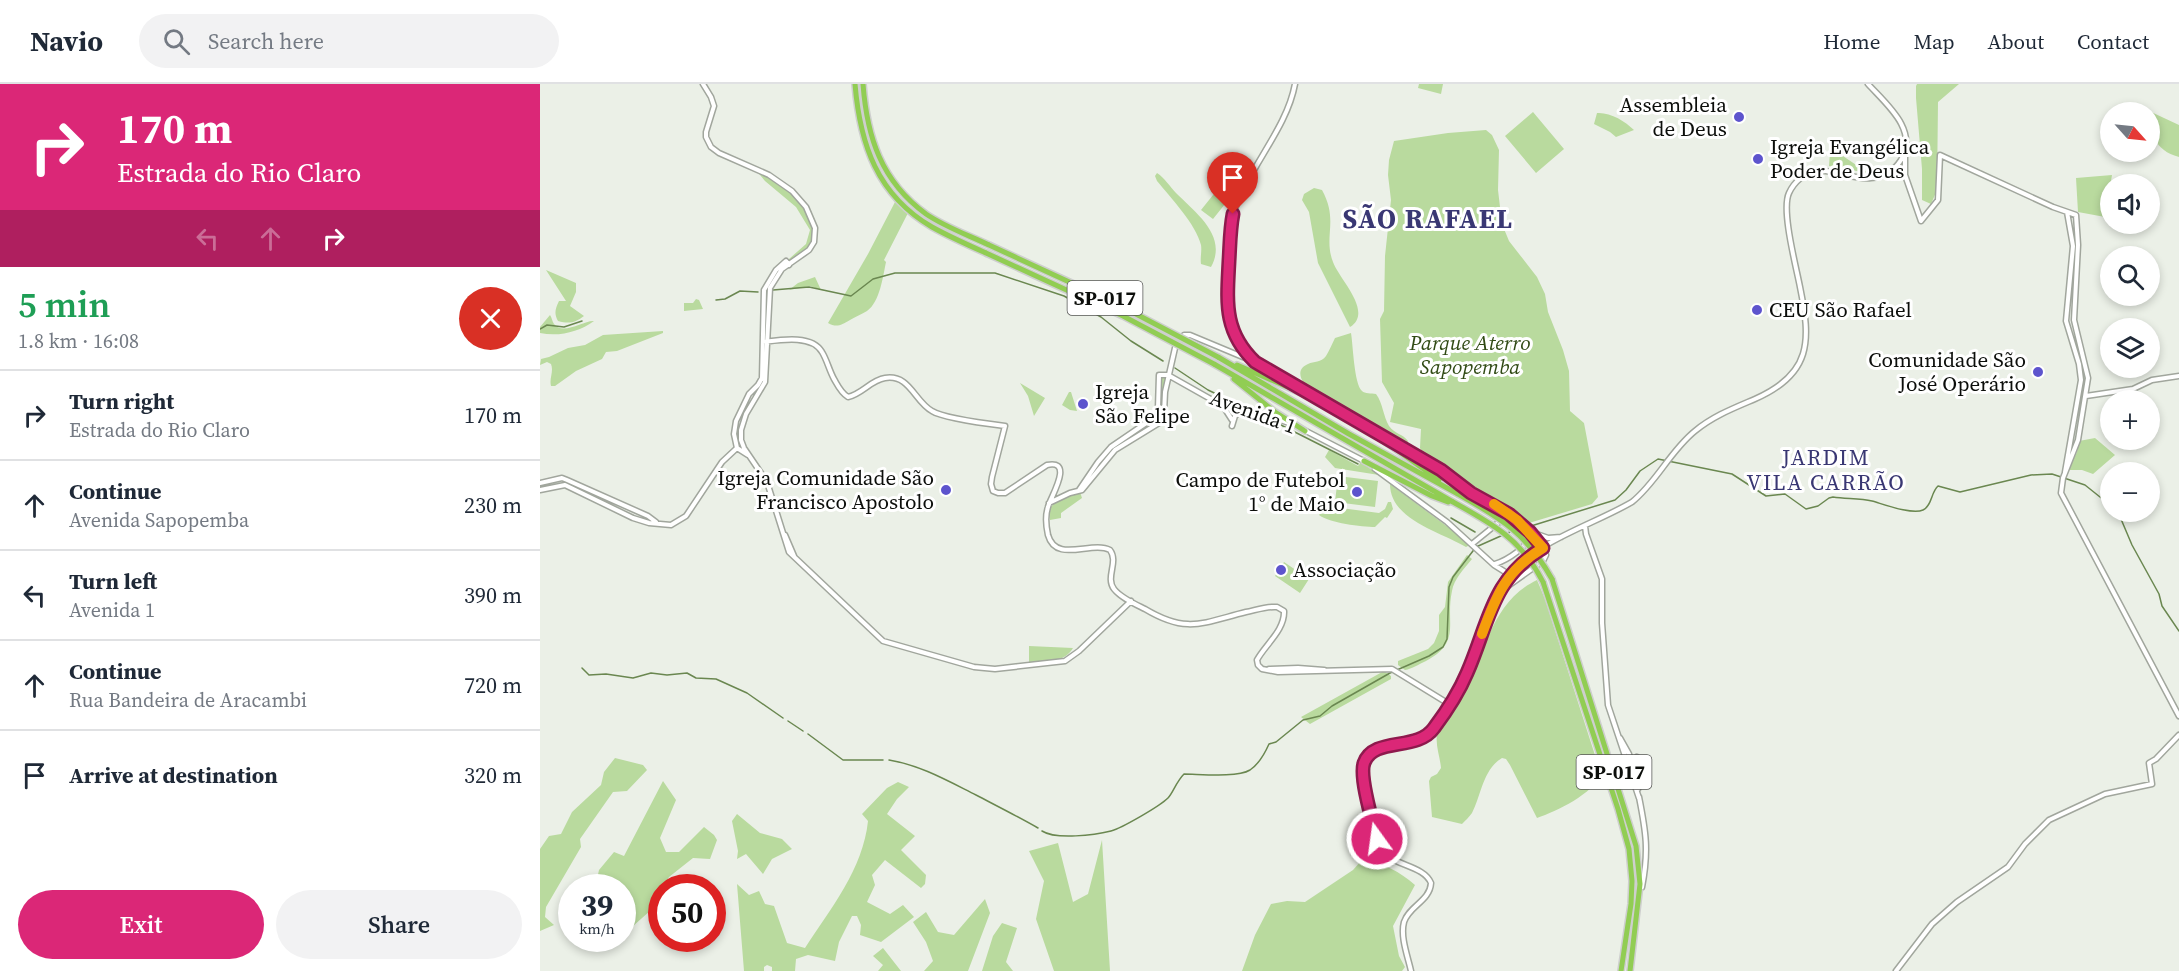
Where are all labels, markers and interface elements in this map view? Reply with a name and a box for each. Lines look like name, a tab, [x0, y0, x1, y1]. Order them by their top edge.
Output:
search box	[139, 14, 559, 68]
text: Navio	[30, 22, 103, 60]
icon: search	[160, 25, 193, 58]
text: Search here	[208, 26, 324, 56]
text: Home	[1823, 27, 1881, 56]
text: Map	[1914, 27, 1955, 56]
text: About	[1988, 27, 2044, 56]
text: Contact	[2077, 27, 2149, 56]
place label: Assembleia de Deus	[1619, 90, 1727, 143]
text: 170 m	[117, 99, 232, 157]
north arrow	[2100, 102, 2160, 162]
map controls	[2100, 102, 2160, 522]
icon: right	[18, 108, 96, 186]
marker: Assembleia de Deus	[1732, 110, 1746, 124]
place label: Igreja Evangélica Poder de Deus	[1770, 132, 1930, 185]
pin	[1207, 152, 1258, 214]
marker: Igreja Evangélica Poder de Deus	[1751, 152, 1765, 166]
text: Estrada do Rio Claro	[117, 154, 361, 191]
icon: arrive	[1216, 161, 1249, 194]
button: sound	[2100, 174, 2160, 234]
district label: SÃO RAFAEL	[1343, 200, 1513, 237]
icon: left	[191, 222, 224, 255]
icon: ahead	[254, 222, 287, 255]
icon: right	[317, 222, 350, 255]
button: search	[2100, 246, 2160, 306]
text: 5 min	[18, 280, 110, 329]
road number: SP-017	[1068, 281, 1142, 315]
button: close	[459, 287, 522, 350]
place label: CEU São Rafael	[1769, 295, 1912, 324]
marker: CEU São Rafael	[1750, 303, 1764, 317]
button: layers	[2100, 318, 2160, 378]
text: 1.8 km · 16:08	[18, 327, 139, 355]
park label: Parque Aterro Sapopemba	[1409, 328, 1530, 381]
place label: Comunidade São José Operário	[1868, 345, 2026, 398]
marker: Comunidade São José Operário	[2031, 365, 2045, 379]
place label: Igreja São Felipe	[1095, 377, 1190, 430]
street label: Avenida 1	[1206, 382, 1301, 441]
text: Turn right	[69, 386, 174, 416]
button: +	[2100, 390, 2160, 450]
marker: Igreja São Felipe	[1076, 397, 1090, 411]
icon: right	[18, 399, 51, 432]
text: 170 m	[464, 400, 522, 430]
text: Estrada do Rio Claro	[69, 416, 250, 444]
district label: JARDIM VILA CARRÃO	[1747, 442, 1905, 497]
button: −	[2100, 462, 2160, 522]
place label: Igreja Comunidade São Francisco Apostolo	[717, 463, 934, 516]
place label: Campo de Futebol 1° de Maio	[1175, 465, 1345, 518]
text: Continue	[69, 476, 162, 506]
marker: Igreja Comunidade São Francisco Apostolo	[939, 483, 953, 497]
marker: Campo de Futebol 1° de Maio	[1350, 485, 1364, 499]
icon: ahead	[18, 489, 51, 522]
text: 230 m	[464, 490, 522, 520]
text: Avenida Sapopemba	[69, 506, 249, 534]
place label: Associação	[1293, 555, 1396, 584]
marker: Associação	[1274, 563, 1288, 577]
text: Turn left	[69, 566, 157, 596]
icon: left	[18, 579, 51, 612]
text: 390 m	[464, 580, 522, 610]
text: Avenida 1	[69, 596, 155, 624]
text: Continue	[69, 656, 162, 686]
icon: ahead	[18, 669, 51, 702]
text: 720 m	[464, 670, 522, 700]
text: Rua Bandeira de Aracambi	[69, 686, 307, 714]
road number: SP-017	[1576, 755, 1652, 789]
icon: arrive	[18, 759, 51, 792]
text: Arrive at destination	[69, 760, 278, 790]
text: 320 m	[464, 760, 522, 790]
position arrow	[1345, 807, 1409, 871]
speed limit sign: 50	[648, 874, 726, 952]
text: 39	[581, 885, 613, 926]
button: Exit	[18, 890, 264, 959]
button: Share	[276, 890, 522, 959]
text: km/h	[579, 918, 615, 939]

